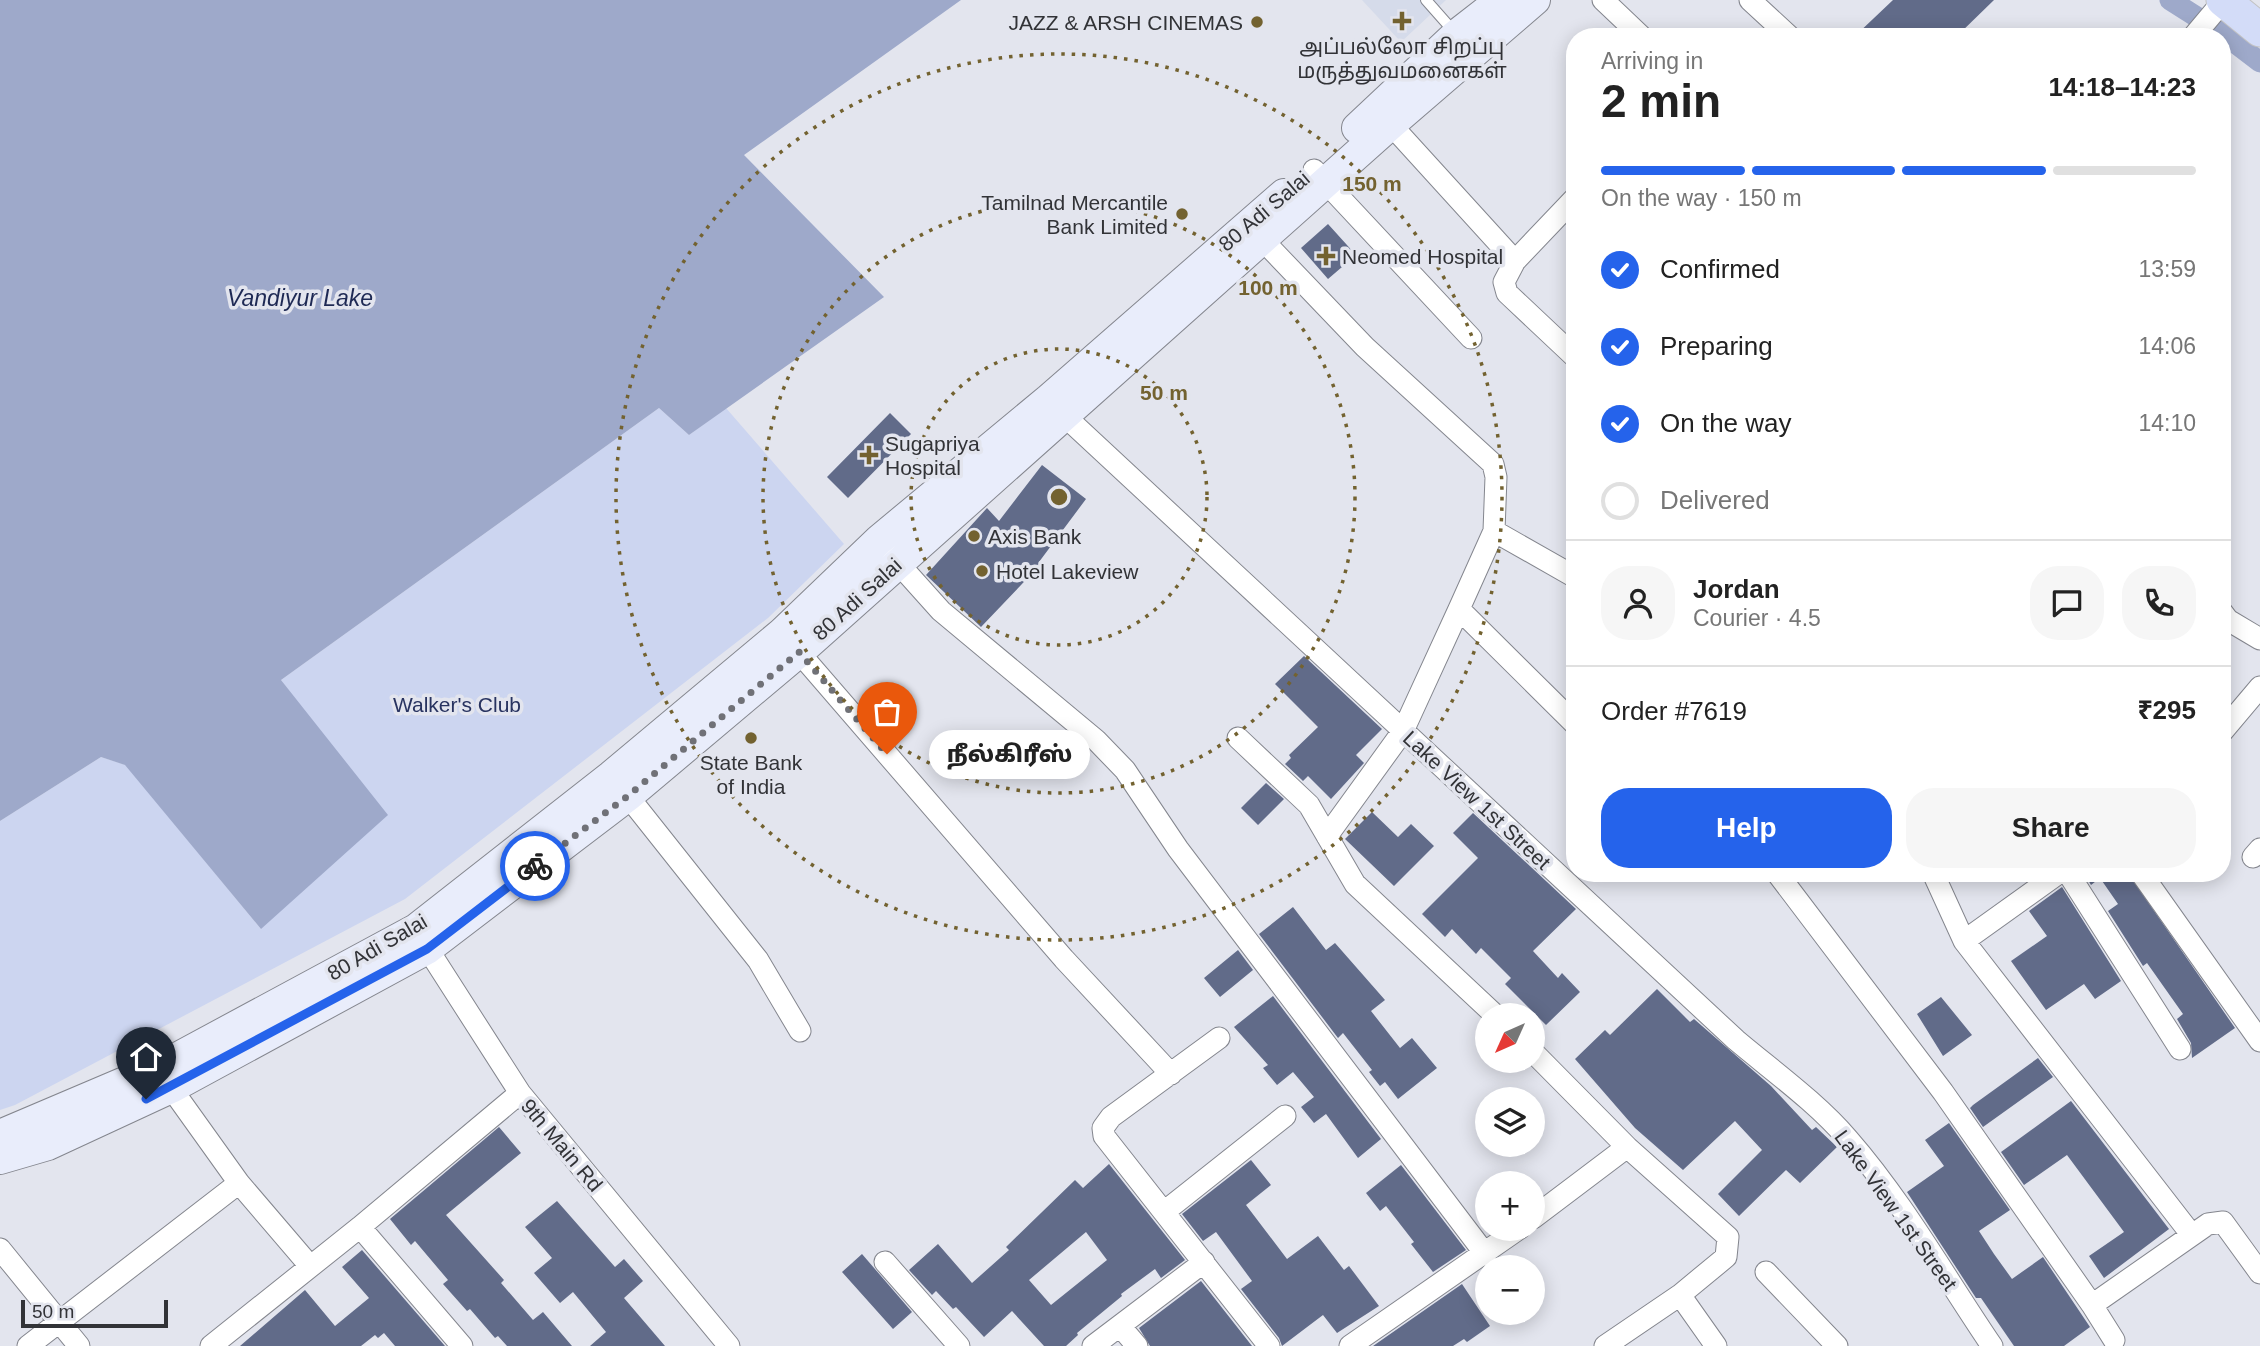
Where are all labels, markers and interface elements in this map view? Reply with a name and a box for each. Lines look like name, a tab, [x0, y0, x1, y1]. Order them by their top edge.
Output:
place label: JAZZ & ARSH CINEMAS	[1008, 11, 1243, 34]
marker: அப்பல்லோ சிறப்பு மருத்துவமனைகள்	[1392, 11, 1412, 31]
marker: JAZZ & ARSH CINEMAS	[1249, 14, 1265, 30]
place label: அப்பல்லோ சிறப்பு மருத்துவமனைகள்	[1297, 35, 1507, 85]
text: Arriving in	[1601, 48, 1703, 74]
text: 14:18–14:23	[2049, 72, 2196, 102]
text: 2 min	[1601, 75, 1721, 127]
street label: 80 Adi Salai	[1214, 167, 1314, 255]
text: 150 m	[1342, 172, 1402, 195]
text: On the way · 150 m	[1601, 185, 1802, 211]
place label: Tamilnad Mercantile Bank Limited	[981, 191, 1168, 238]
marker: Tamilnad Mercantile Bank Limited	[1174, 206, 1190, 222]
place label: Neomed Hospital	[1342, 245, 1503, 268]
marker: Neomed Hospital	[1316, 246, 1336, 266]
icon: check	[1601, 251, 1639, 289]
text: Confirmed	[1660, 254, 1780, 284]
text: 13:59	[2138, 256, 2196, 282]
text: 100 m	[1238, 276, 1298, 299]
water label: Vandiyur Lake	[227, 285, 373, 311]
icon: check	[1601, 328, 1639, 366]
text: Preparing	[1660, 331, 1773, 361]
text: 14:06	[2138, 333, 2196, 359]
text: 50 m	[1140, 381, 1188, 404]
icon: check	[1601, 405, 1639, 443]
text: On the way	[1660, 408, 1792, 438]
text: 14:10	[2138, 410, 2196, 436]
place label: Sugapriya Hospital	[885, 432, 980, 479]
marker: Sugapriya Hospital	[859, 445, 879, 465]
centre of rings	[1047, 485, 1071, 509]
text: Delivered	[1660, 485, 1770, 515]
place label: Axis Bank	[988, 525, 1082, 548]
marker: Axis Bank	[966, 528, 982, 544]
street label: 80 Adi Salai	[808, 553, 906, 645]
place label: Hotel Lakeview	[996, 560, 1139, 583]
marker: Hotel Lakeview	[974, 563, 990, 579]
button: person	[1601, 566, 1675, 640]
button: chat	[2030, 566, 2104, 640]
button: phone	[2122, 566, 2196, 640]
text: Jordan	[1693, 574, 1780, 604]
text: Courier · 4.5	[1693, 605, 1821, 631]
pin	[857, 682, 917, 754]
park label: Walker's Club	[393, 693, 521, 716]
icon: bag	[868, 693, 906, 731]
text: ₹295	[2138, 695, 2196, 725]
text: Order #7619	[1601, 696, 1747, 726]
street label: Lake View 1st Street	[1399, 726, 1555, 874]
marker: State Bank of India	[743, 730, 759, 746]
callout: நீல்கிரீஸ்	[929, 730, 1090, 778]
text: நீல்கிரீஸ்	[947, 741, 1072, 767]
place label: State Bank of India	[700, 751, 803, 798]
button: Help	[1601, 788, 1892, 868]
button: Share	[1906, 788, 2196, 868]
courier	[500, 831, 570, 901]
icon: bike	[516, 847, 554, 885]
street label: 80 Adi Salai	[323, 909, 431, 985]
north arrow	[1475, 1003, 1545, 1073]
map controls	[1475, 1003, 1545, 1325]
pin	[116, 1027, 176, 1099]
icon: home	[127, 1038, 165, 1076]
button: layers	[1475, 1087, 1545, 1157]
street label: 9th Main Rd	[517, 1094, 607, 1196]
street label: Lake View 1st Street	[1830, 1125, 1962, 1295]
button: +	[1475, 1171, 1545, 1241]
button: −	[1475, 1255, 1545, 1325]
scale bar	[21, 1297, 168, 1329]
text: 50 m	[32, 1301, 74, 1322]

